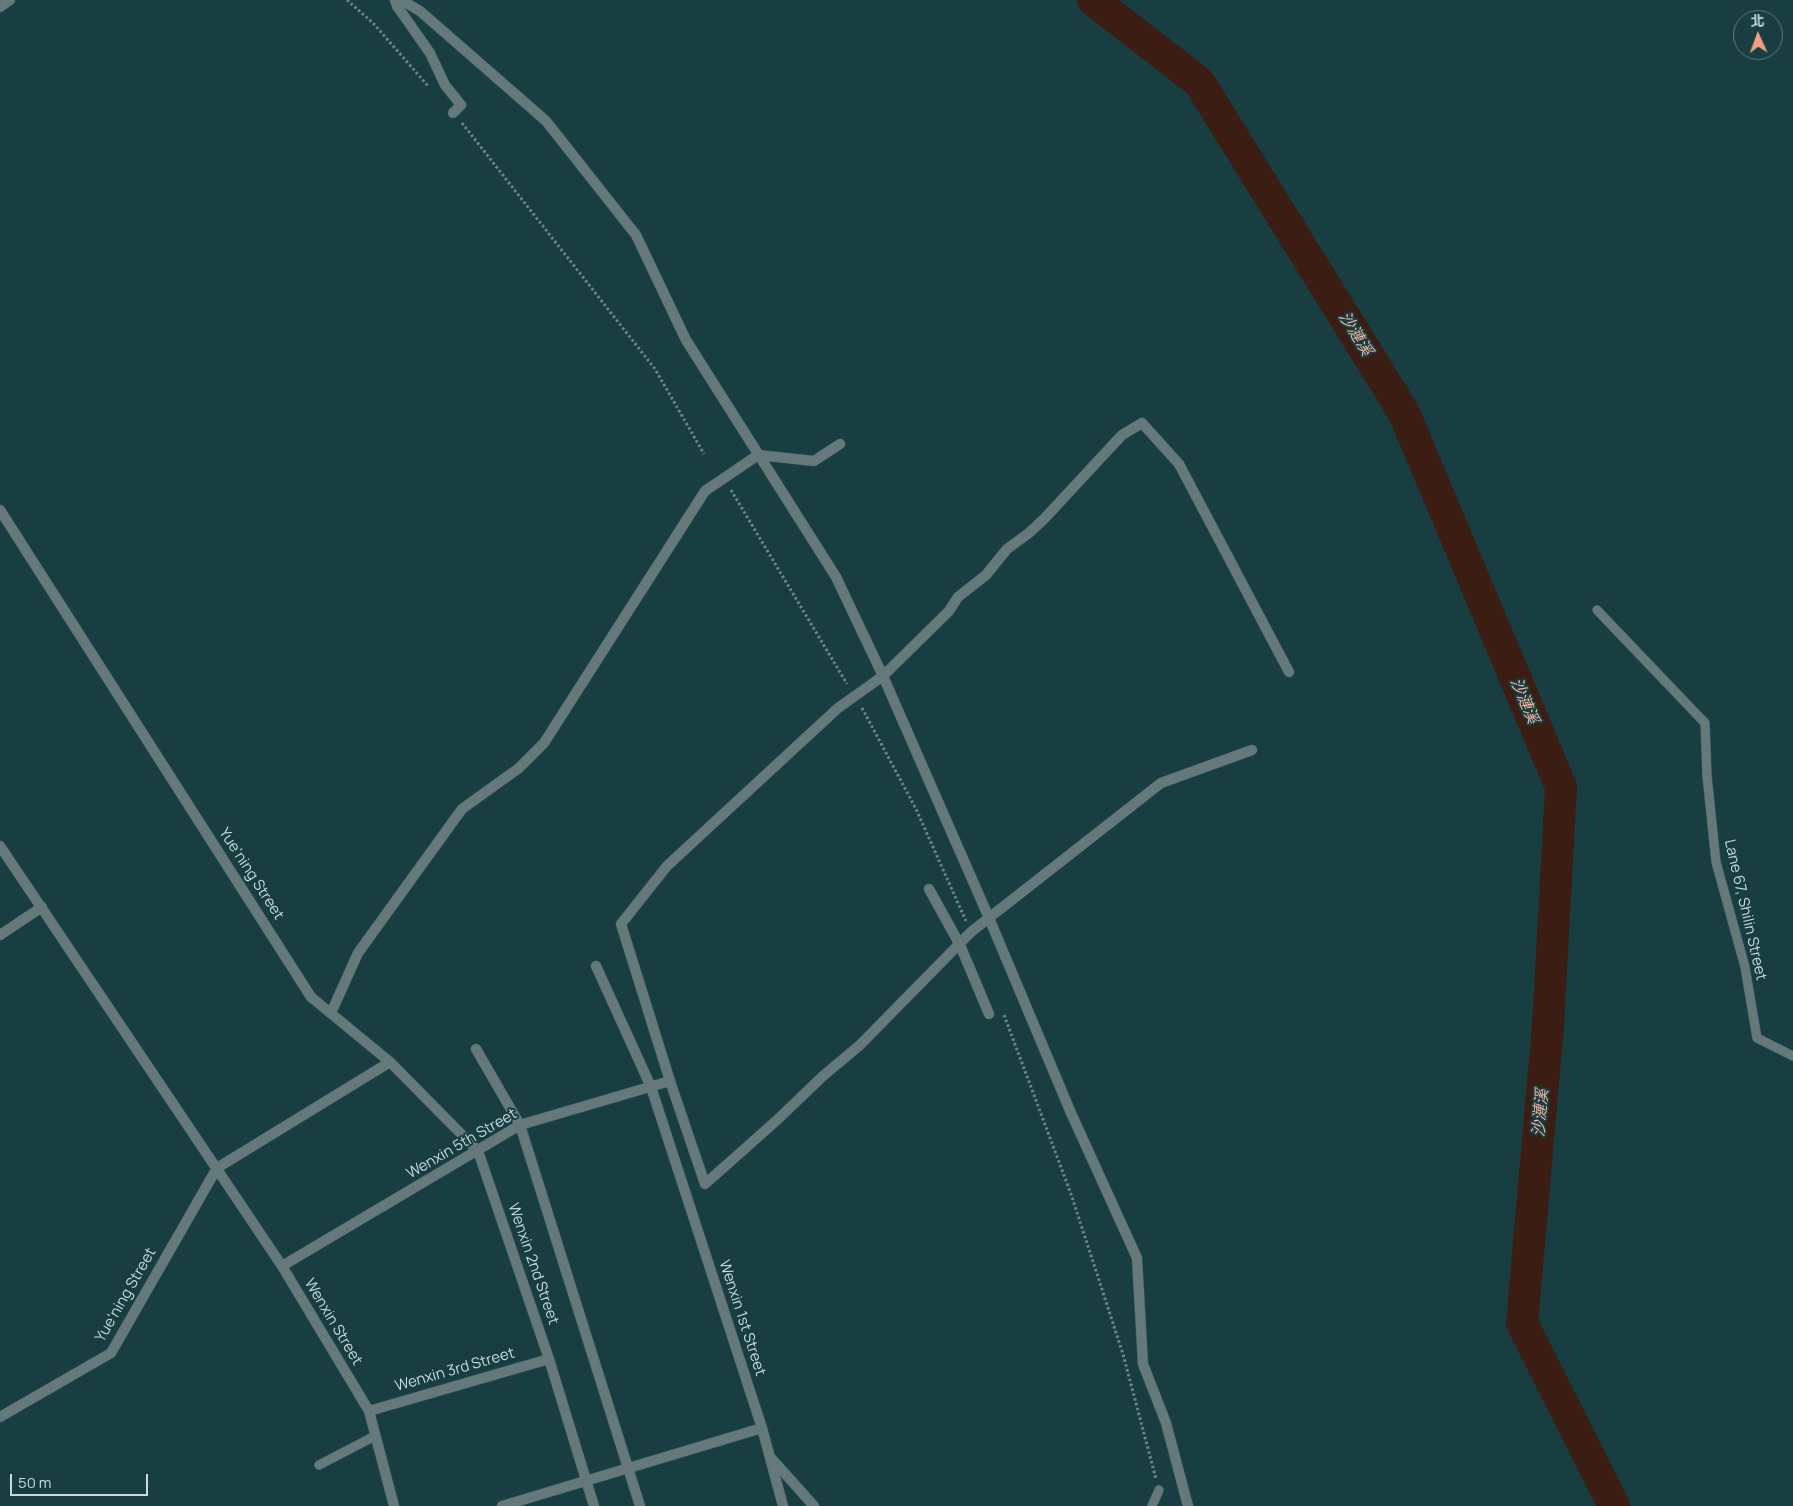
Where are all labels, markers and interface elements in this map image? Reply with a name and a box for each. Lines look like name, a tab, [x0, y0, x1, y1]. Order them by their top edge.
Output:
north arrow	[1733, 10, 1783, 60]
text: 北	[1750, 11, 1765, 30]
water label: 沙漣溪	[1334, 309, 1376, 359]
water label: 沙漣溪	[1506, 675, 1542, 727]
street label: Yue'ning Street	[215, 825, 287, 923]
street label: Lane 67, Shilin Street	[1720, 838, 1770, 982]
water label: 沙漣溪	[1529, 1088, 1553, 1138]
street label: Wenxin 5th Street	[404, 1105, 520, 1183]
street label: Wenxin 2nd Street	[504, 1201, 562, 1327]
street label: Yue'ning Street	[92, 1245, 160, 1345]
street label: Wenxin 1st Street	[715, 1258, 769, 1378]
street label: Wenxin Street	[300, 1275, 366, 1369]
street label: Wenxin 3rd Street	[393, 1344, 517, 1396]
scale bar	[12, 1464, 150, 1496]
text: 50 m	[18, 1472, 52, 1493]

